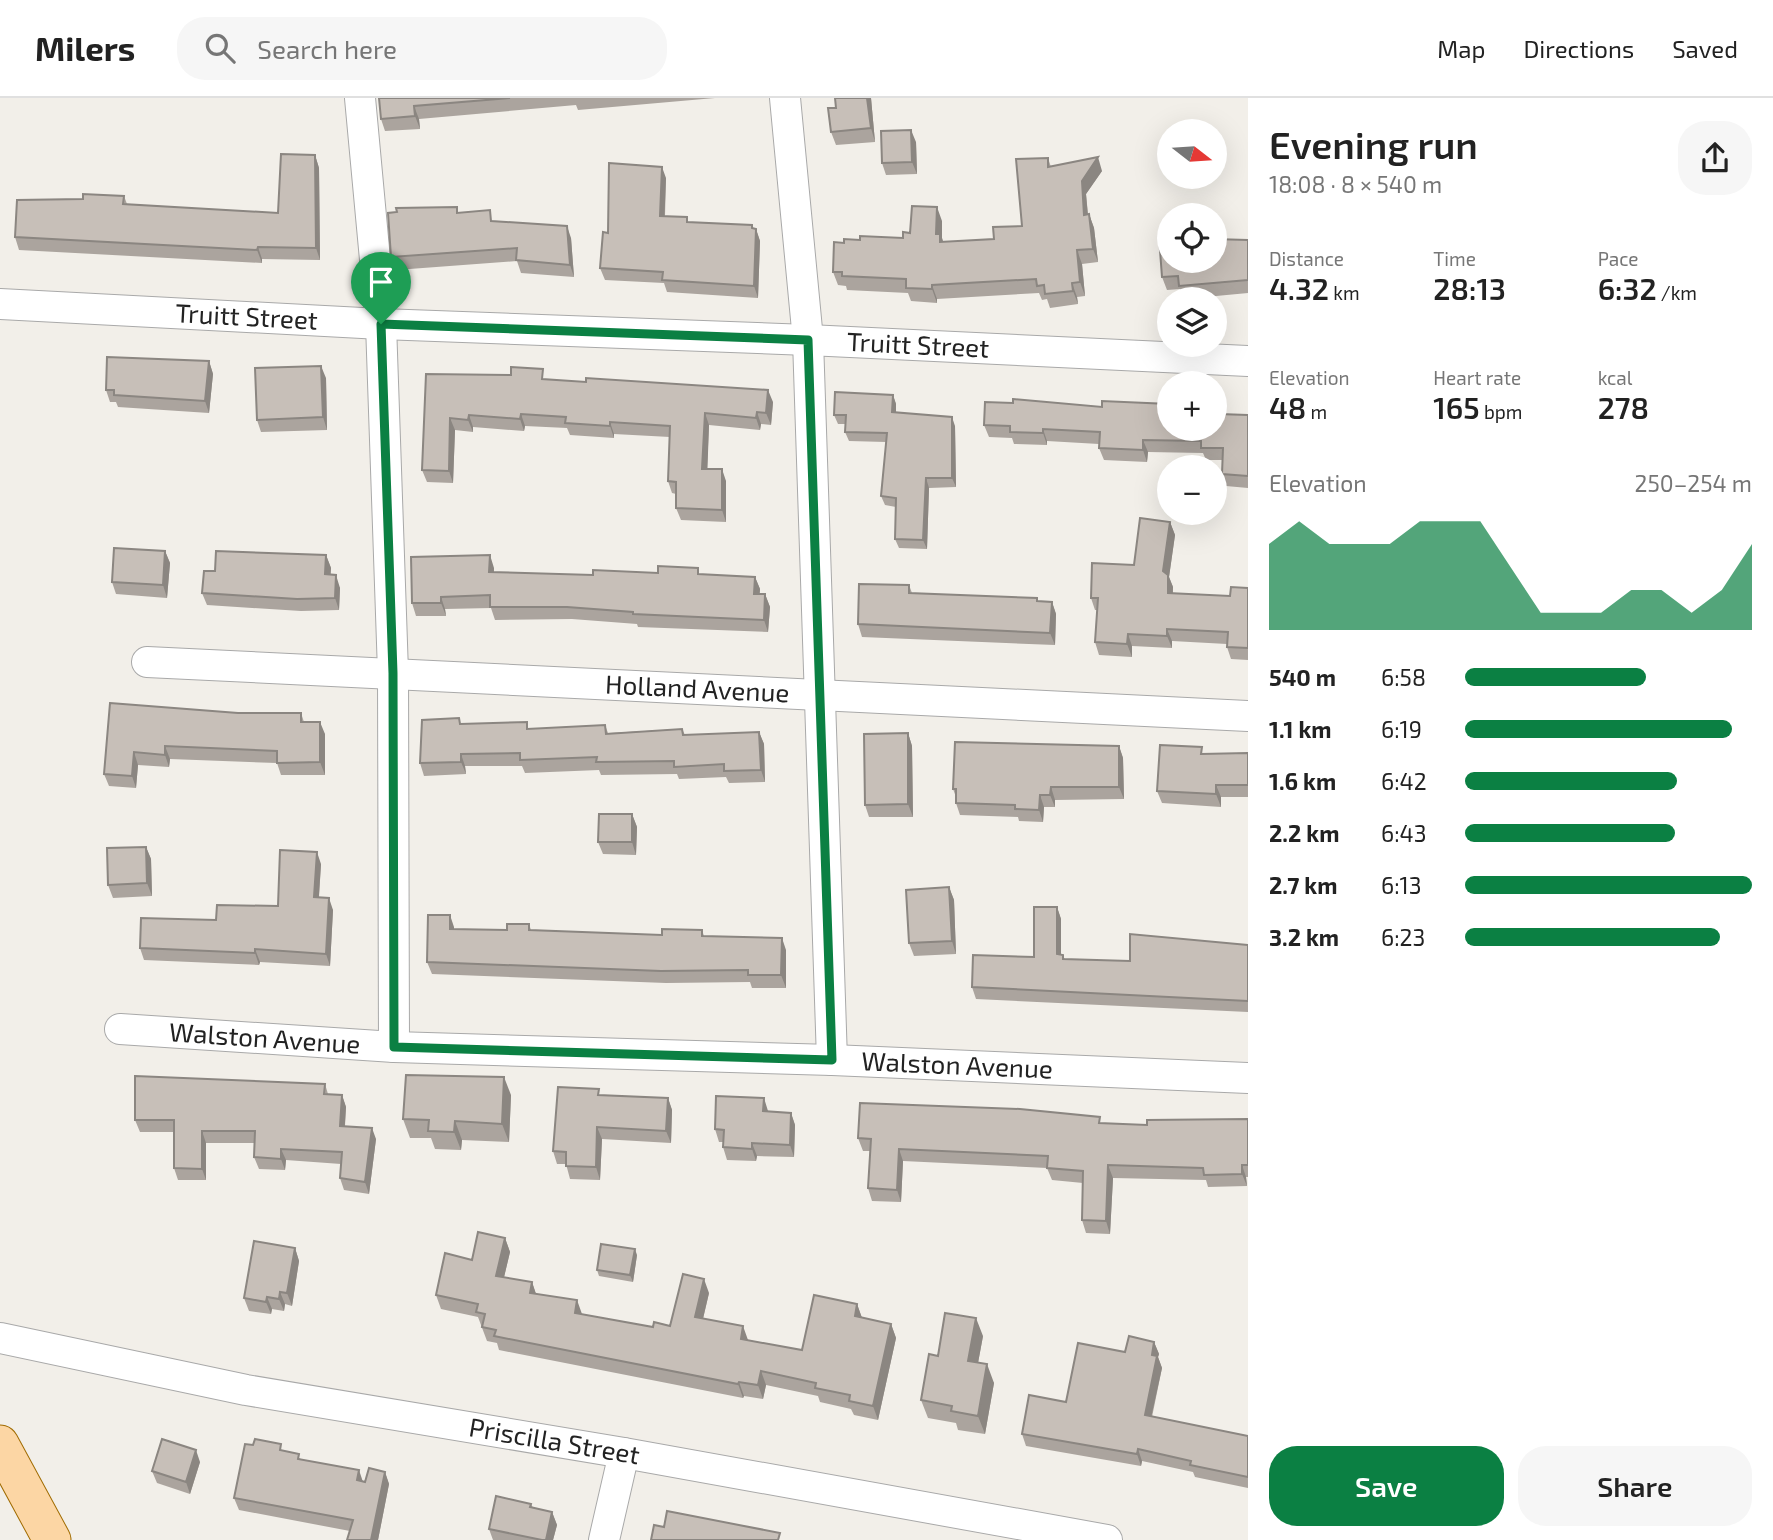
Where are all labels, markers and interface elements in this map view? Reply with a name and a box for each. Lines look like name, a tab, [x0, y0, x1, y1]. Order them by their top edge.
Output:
search box	[177, 17, 667, 80]
text: Milers	[35, 28, 135, 68]
icon: search	[201, 29, 239, 67]
text: Search here	[257, 33, 397, 64]
text: Map	[1437, 34, 1485, 63]
text: Directions	[1523, 34, 1634, 63]
text: Saved	[1672, 34, 1738, 63]
north arrow	[1157, 119, 1227, 189]
map controls	[1157, 119, 1227, 525]
text: Evening run	[1269, 121, 1478, 167]
button: share	[1678, 121, 1752, 195]
text: 18:08 · 8 × 540 m	[1269, 170, 1442, 198]
button: locate	[1157, 203, 1227, 273]
text: Distance	[1269, 247, 1344, 270]
text: Time	[1433, 247, 1476, 270]
text: Pace	[1598, 247, 1639, 270]
pin	[351, 252, 411, 324]
icon: arrive	[362, 263, 400, 301]
text: 4.32	[1269, 270, 1329, 306]
text: 28:13	[1433, 270, 1506, 306]
text: 6:32	[1598, 270, 1657, 306]
text: km	[1329, 281, 1360, 304]
text: /km	[1657, 281, 1697, 304]
button: layers	[1157, 287, 1227, 357]
street label: Truitt Street	[175, 296, 319, 335]
street label: Truitt Street	[846, 325, 990, 363]
text: Elevation	[1269, 366, 1350, 389]
text: Heart rate	[1433, 366, 1521, 389]
text: kcal	[1598, 366, 1632, 389]
button: +	[1157, 371, 1227, 441]
text: 48	[1269, 389, 1306, 425]
text: 165	[1433, 389, 1480, 425]
text: 278	[1598, 389, 1649, 425]
text: m	[1306, 400, 1327, 423]
text: bpm	[1480, 400, 1522, 423]
button: −	[1157, 455, 1227, 525]
text: Elevation	[1269, 469, 1367, 497]
text: 250–254 m	[1635, 469, 1752, 497]
text: 540 m	[1269, 663, 1336, 691]
text: 6:58	[1381, 663, 1426, 691]
street label: Holland Avenue	[605, 667, 790, 707]
text: 1.1 km	[1269, 715, 1332, 743]
text: 6:19	[1381, 715, 1422, 743]
text: 1.6 km	[1269, 767, 1336, 795]
text: 6:42	[1381, 767, 1427, 795]
text: 2.2 km	[1269, 819, 1339, 847]
text: 6:43	[1381, 819, 1427, 847]
text: 2.7 km	[1269, 871, 1337, 899]
text: 6:13	[1381, 871, 1422, 899]
text: 3.2 km	[1269, 923, 1339, 951]
text: 6:23	[1381, 923, 1425, 951]
street label: Walston Avenue	[168, 1015, 361, 1059]
street label: Walston Avenue	[861, 1044, 1054, 1084]
street label: Priscilla Street	[467, 1410, 642, 1470]
button: Save	[1269, 1446, 1504, 1526]
button: Share	[1518, 1446, 1752, 1526]

